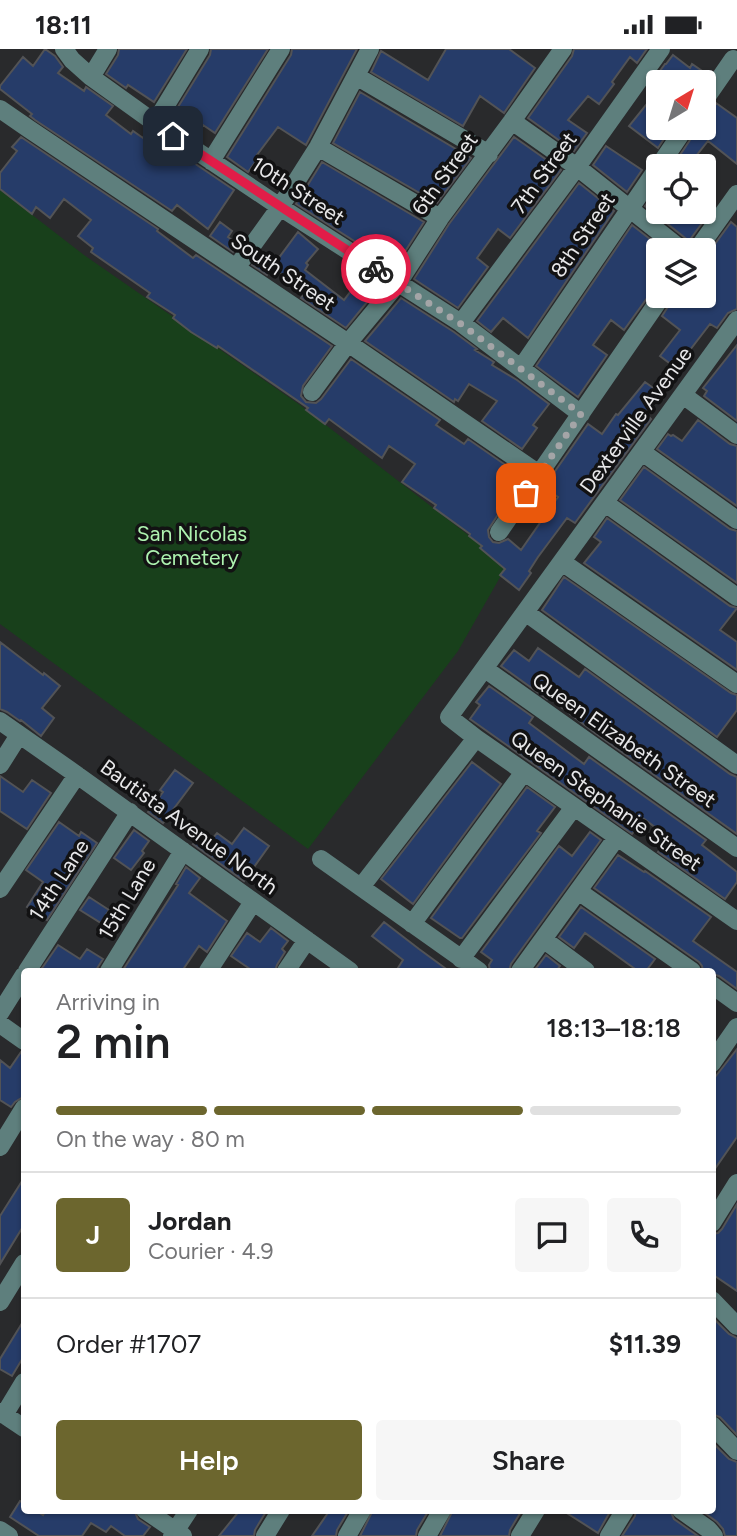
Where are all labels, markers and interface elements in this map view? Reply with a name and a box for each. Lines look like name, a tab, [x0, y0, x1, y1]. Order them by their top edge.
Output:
text: 18:11	[35, 9, 92, 41]
north arrow	[646, 70, 716, 140]
map controls	[646, 70, 716, 308]
pin	[143, 106, 203, 166]
icon: home	[154, 117, 192, 155]
street label: 7th Street	[506, 127, 582, 218]
street label: 6th Street	[406, 128, 483, 220]
street label: 10th Street	[247, 151, 349, 230]
button: locate	[646, 154, 716, 224]
street label: 8th Street	[545, 188, 620, 282]
street label: South Street	[226, 228, 340, 316]
courier	[341, 234, 411, 304]
button: layers	[646, 238, 716, 308]
icon: bike	[357, 250, 395, 288]
street label: Dexterville Avenue	[574, 342, 697, 498]
pin	[496, 463, 556, 523]
icon: bag	[507, 474, 545, 512]
park label: San Nicolas Cemetery	[137, 521, 247, 570]
street label: Queen Elizabeth Street	[528, 667, 721, 812]
street label: Queen Stephanie Street	[506, 725, 707, 876]
street label: Bautista Avenue North	[96, 754, 283, 899]
street label: 14th Lane	[23, 835, 94, 925]
street label: 15th Lane	[93, 854, 161, 944]
text: Arriving in	[56, 988, 160, 1016]
text: 18:13–18:18	[546, 1012, 681, 1044]
text: 2 min	[56, 1014, 171, 1070]
text: On the way · 80 m	[56, 1125, 245, 1153]
button: chat	[515, 1198, 589, 1272]
button: phone	[607, 1198, 681, 1272]
text: Jordan	[148, 1205, 231, 1237]
text: J	[86, 1219, 100, 1251]
text: Courier · 4.9	[148, 1237, 274, 1265]
text: Order #1707	[56, 1328, 201, 1360]
text: $11.39	[609, 1328, 681, 1360]
button: Help	[56, 1420, 362, 1500]
button: Share	[376, 1420, 681, 1500]

